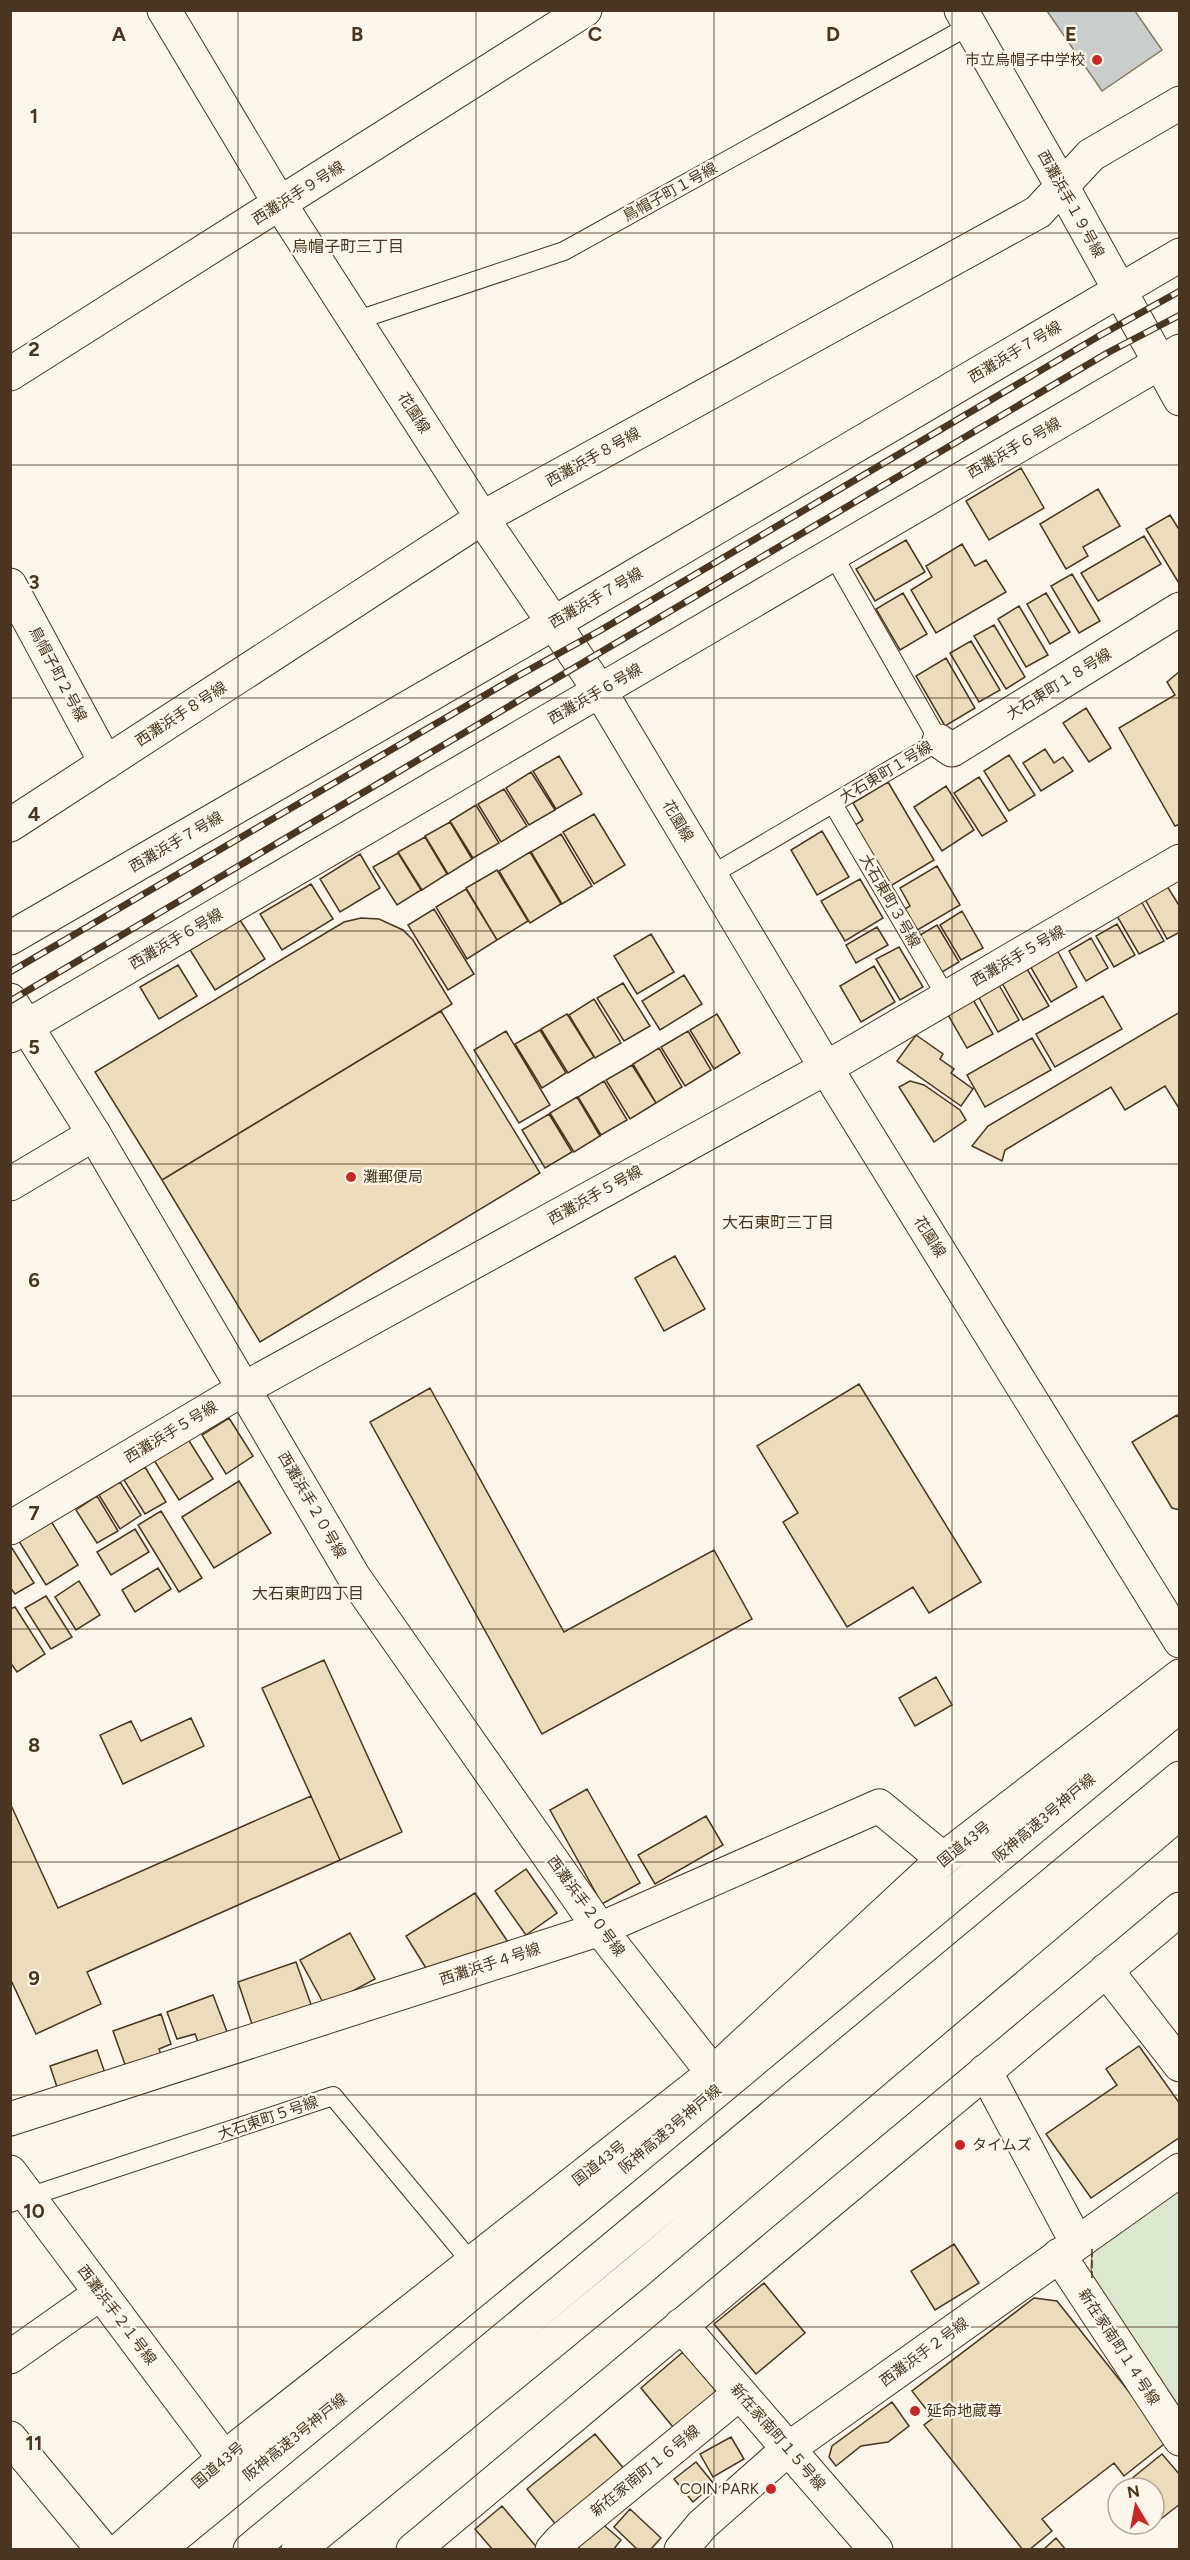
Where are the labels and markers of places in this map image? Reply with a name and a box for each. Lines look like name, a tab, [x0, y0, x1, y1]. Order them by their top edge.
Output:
place label: 市立烏帽子中学校	[965, 51, 1085, 69]
marker: 市立烏帽子中学校	[1090, 53, 1104, 67]
place label: 灘郵便局	[363, 1168, 423, 1186]
marker: 灘郵便局	[344, 1170, 358, 1184]
place label: タイムズ	[972, 2136, 1032, 2154]
marker: タイムズ	[953, 2138, 967, 2152]
place label: 延命地蔵尊	[927, 2402, 1002, 2420]
marker: 延命地蔵尊	[908, 2404, 922, 2418]
place label: COIN PARK	[680, 2480, 760, 2498]
marker: COIN PARK	[764, 2482, 778, 2496]

